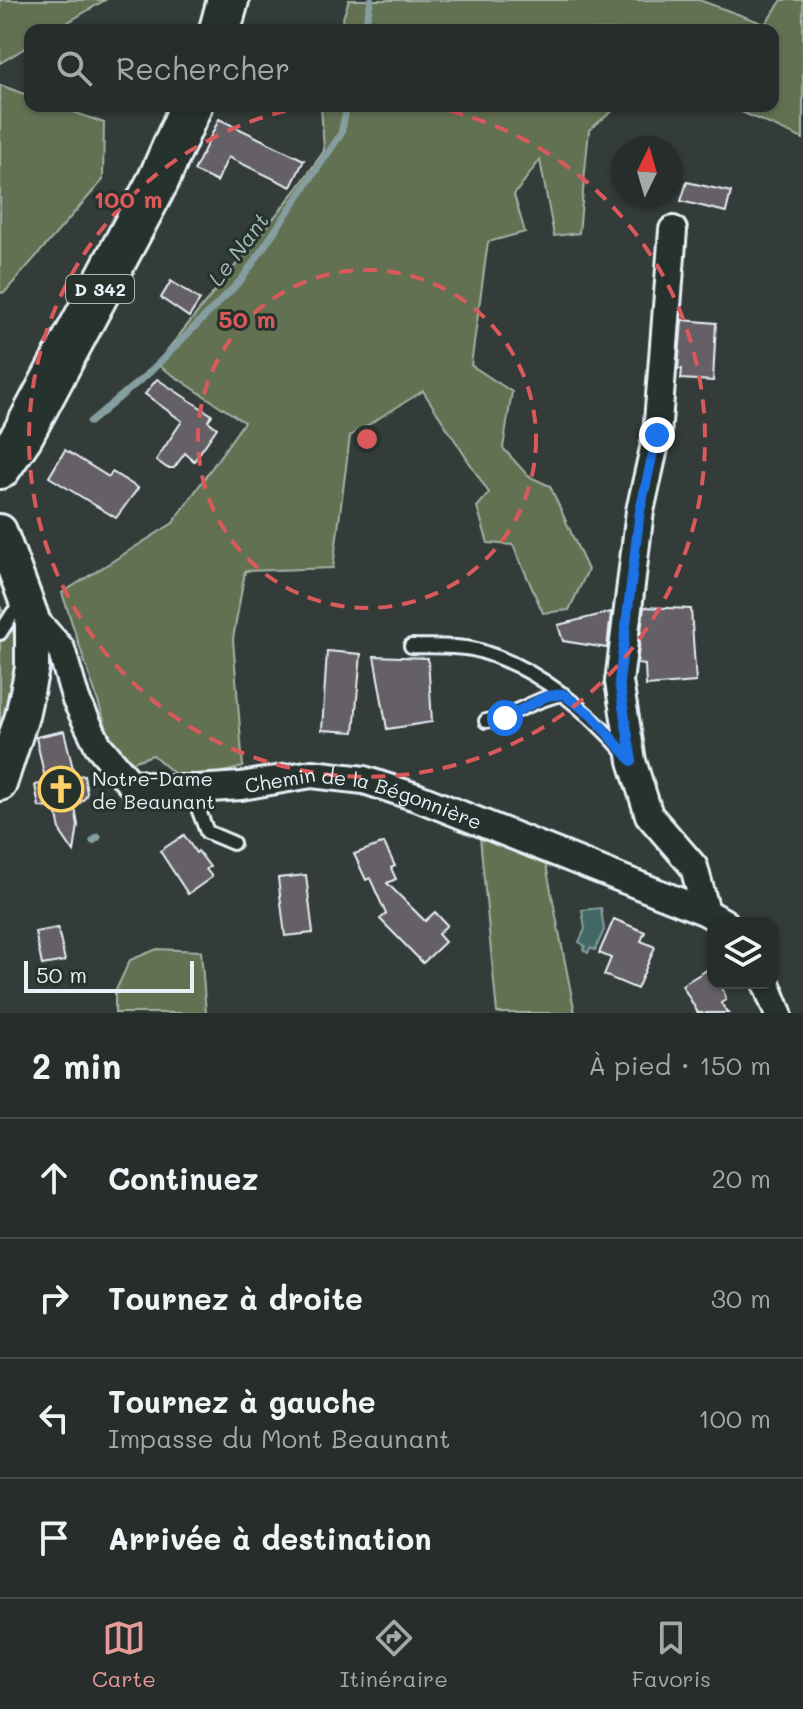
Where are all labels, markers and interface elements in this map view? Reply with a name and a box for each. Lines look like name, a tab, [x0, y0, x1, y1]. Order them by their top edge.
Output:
search box	[24, 24, 779, 112]
icon: search	[52, 46, 96, 90]
text: Rechercher	[116, 48, 290, 88]
north arrow	[611, 136, 683, 208]
text: 100 m	[93, 183, 163, 214]
water label: Le Nant	[201, 207, 275, 291]
road number: D 342	[66, 275, 134, 303]
text: 50 m	[218, 303, 276, 334]
route end	[639, 417, 675, 453]
centre of rings	[353, 425, 381, 453]
route start	[487, 700, 523, 736]
street label: Chemin de la Bégonnière	[243, 761, 486, 835]
church icon: Notre-Dame de Beaunant	[37, 765, 85, 813]
place label: Notre-Dame de Beaunant	[92, 765, 215, 814]
map controls	[707, 917, 779, 989]
button: layers	[707, 917, 779, 989]
scale bar	[24, 957, 194, 993]
text: 50 m	[36, 960, 87, 989]
text: 2 min	[32, 1043, 121, 1088]
text: À pied · 150 m	[588, 1048, 771, 1082]
icon: ahead	[32, 1156, 76, 1200]
text: Continuez	[108, 1158, 258, 1198]
text: 20 m	[711, 1161, 771, 1195]
icon: right	[32, 1276, 76, 1320]
text: Tournez à droite	[108, 1278, 363, 1318]
text: 30 m	[711, 1281, 771, 1315]
text: Tournez à gauche	[108, 1381, 376, 1421]
icon: left	[32, 1396, 76, 1440]
text: 100 m	[698, 1401, 771, 1435]
text: Impasse du Mont Beaunant	[108, 1421, 450, 1455]
icon: arrive	[32, 1516, 76, 1560]
text: Arrivée à destination	[108, 1518, 431, 1558]
tab: Carte	[92, 1616, 156, 1693]
tab: Itinéraire	[340, 1616, 448, 1693]
tab: Favoris	[632, 1616, 711, 1693]

